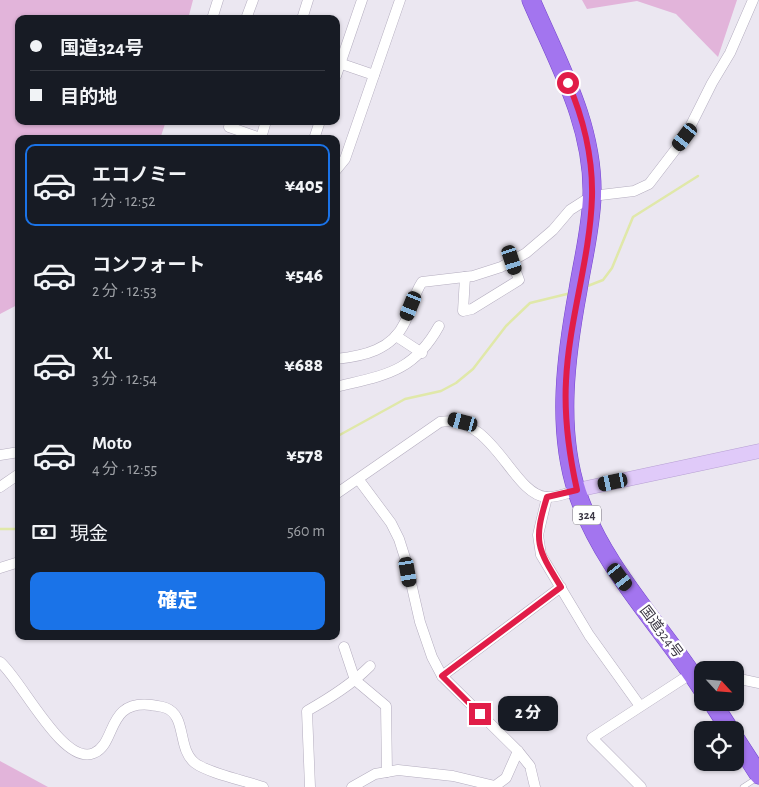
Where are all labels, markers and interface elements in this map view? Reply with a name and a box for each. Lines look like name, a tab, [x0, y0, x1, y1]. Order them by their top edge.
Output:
text: 国道324号	[60, 39, 144, 58]
route start	[557, 72, 579, 94]
text: 目的地	[60, 88, 117, 107]
car	[669, 121, 700, 153]
icon: car	[32, 163, 77, 208]
text: エコノミー	[92, 166, 187, 185]
text: ¥405	[285, 176, 323, 195]
text: 1 分 · 12:52	[92, 193, 156, 209]
car	[500, 243, 523, 277]
icon: car	[32, 253, 77, 298]
text: コンフォート	[92, 256, 205, 275]
text: ¥546	[285, 266, 323, 285]
text: 2 分 · 12:53	[92, 283, 157, 299]
car	[398, 289, 423, 323]
icon: car	[32, 343, 77, 388]
text: XL	[92, 344, 112, 363]
text: ¥688	[284, 356, 323, 375]
text: 3 分 · 12:54	[92, 371, 157, 387]
car	[446, 411, 479, 433]
icon: car	[32, 433, 77, 478]
text: Moto	[92, 434, 132, 453]
text: ¥578	[286, 446, 323, 465]
text: 4 分 · 12:55	[92, 461, 157, 477]
car	[596, 472, 629, 492]
road number: 324	[573, 506, 601, 524]
icon: cash	[30, 518, 58, 546]
text: 560 m	[287, 523, 325, 539]
text: 現金	[70, 525, 108, 544]
car	[398, 556, 417, 588]
car	[604, 561, 635, 593]
button: 確定	[30, 572, 325, 630]
street label: 国道324号	[637, 603, 686, 661]
north arrow	[694, 661, 744, 711]
map controls	[694, 661, 744, 771]
callout: 2 分	[498, 696, 558, 732]
route end	[469, 703, 491, 725]
text: 2 分	[515, 705, 541, 721]
button: locate	[694, 721, 744, 771]

